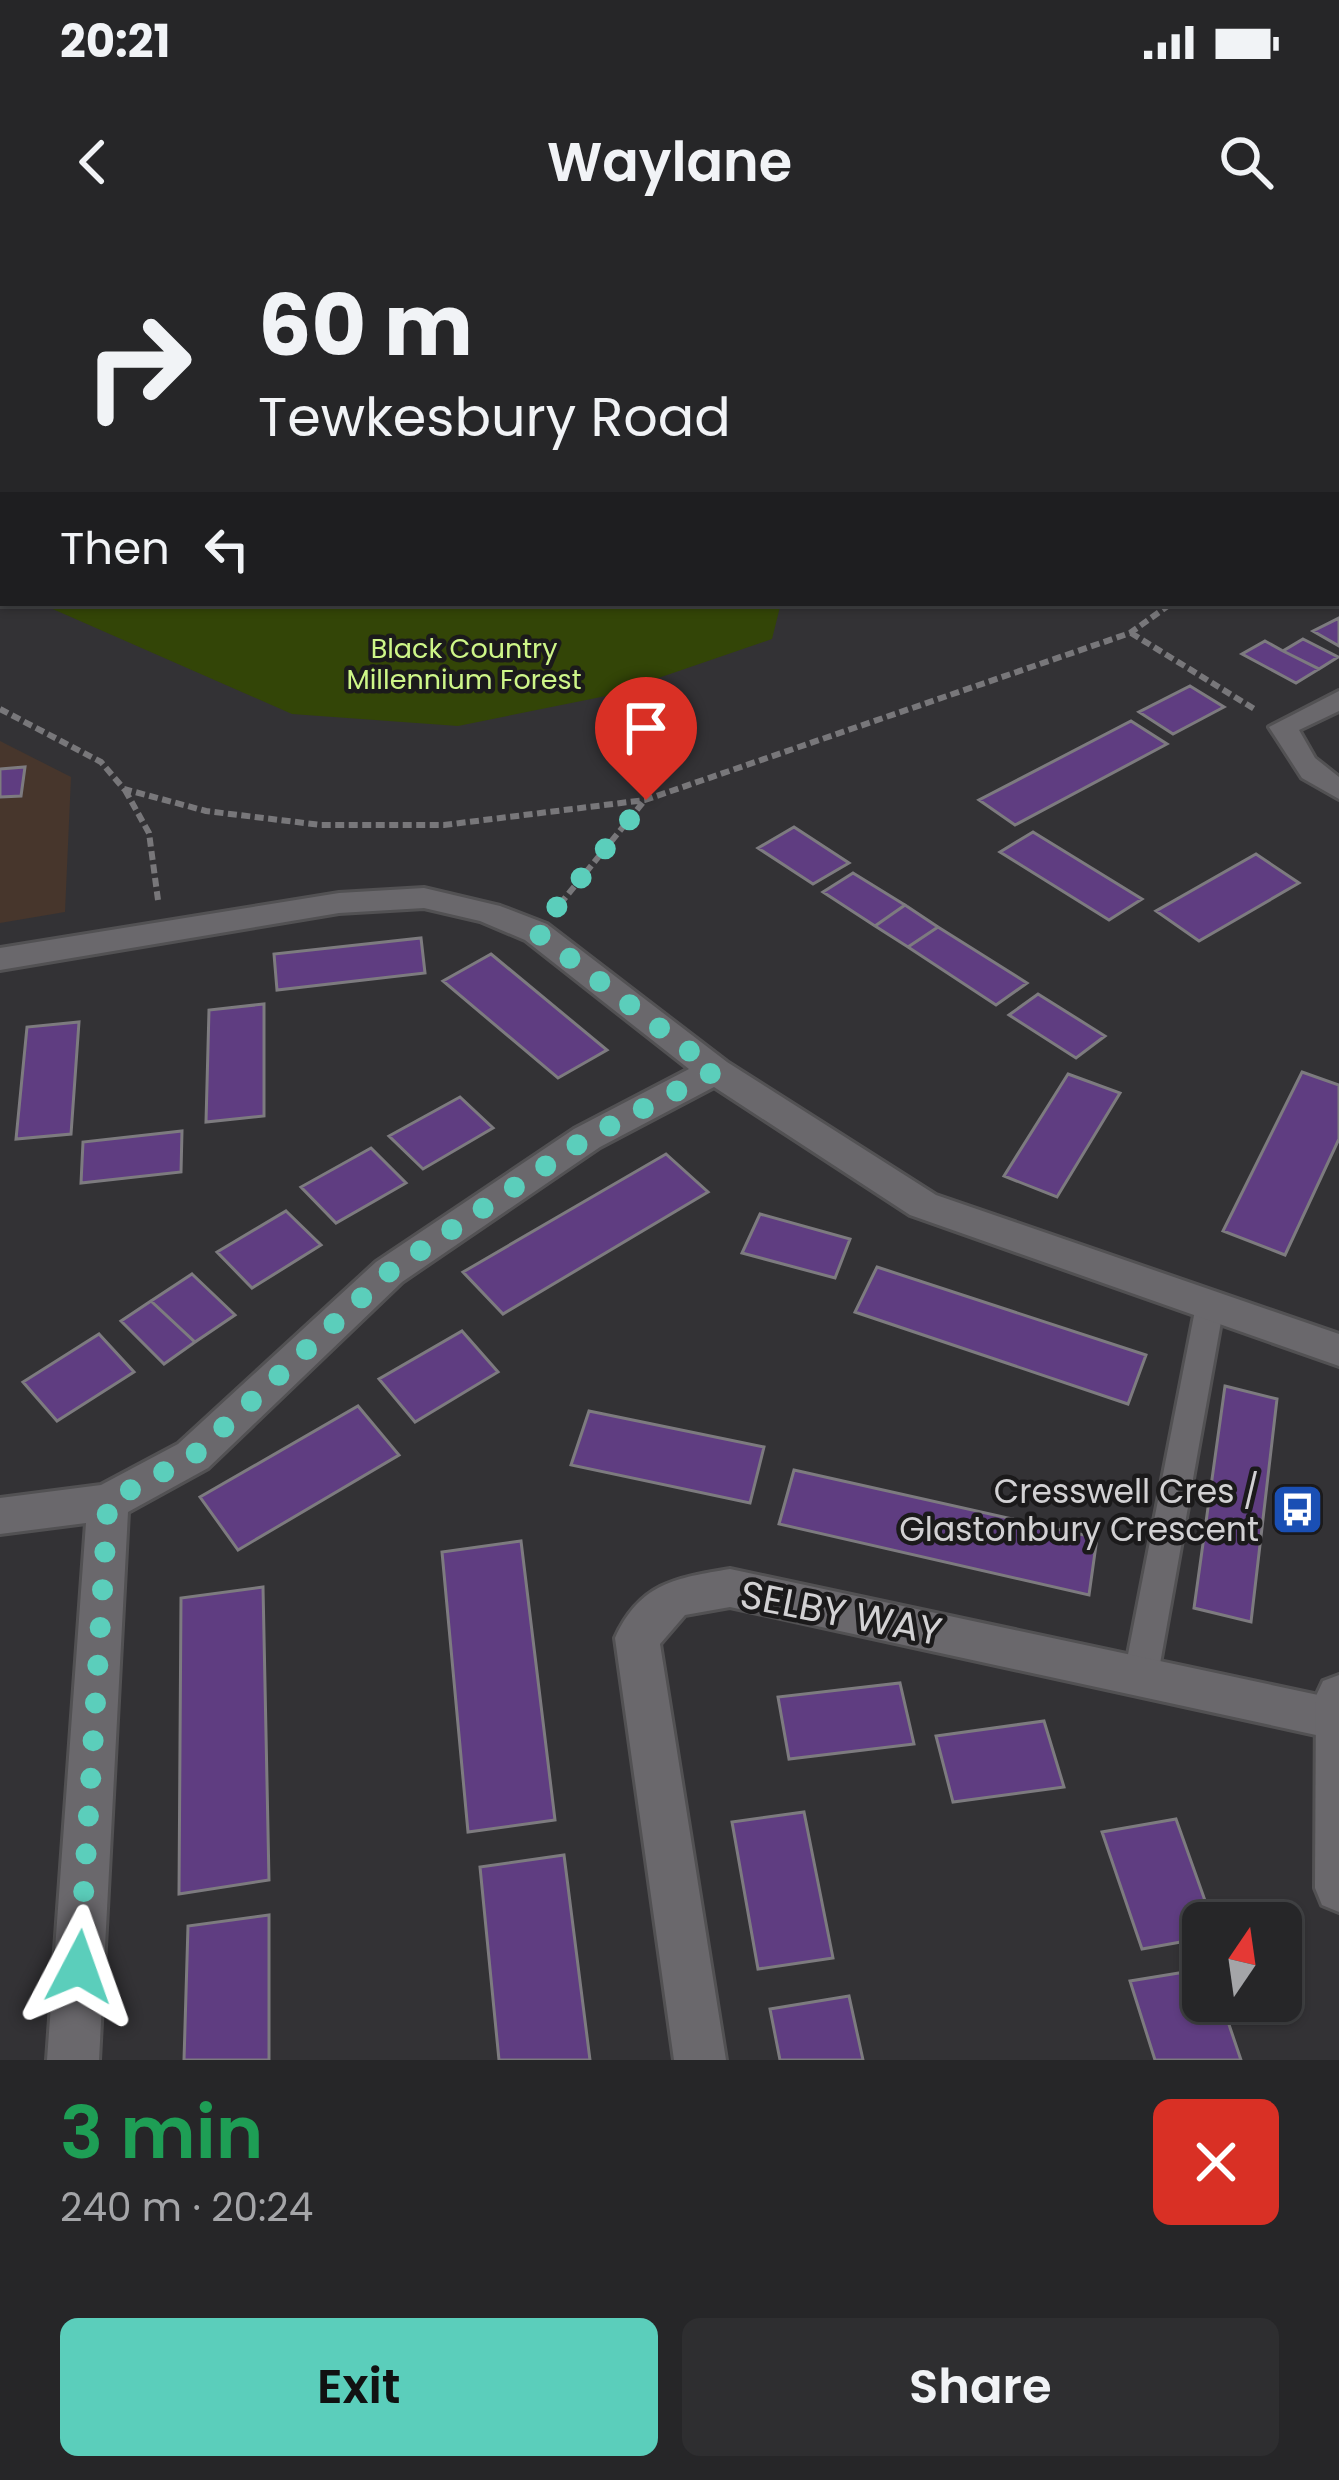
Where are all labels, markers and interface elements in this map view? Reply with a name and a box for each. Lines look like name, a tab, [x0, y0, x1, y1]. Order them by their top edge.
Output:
text: 20:21	[60, 10, 170, 73]
text: Waylane	[547, 124, 792, 200]
icon: back	[60, 129, 126, 195]
icon: search	[1213, 129, 1279, 195]
text: 60 m	[258, 267, 473, 384]
icon: right	[60, 288, 216, 444]
text: Tewkesbury Road	[258, 379, 731, 455]
icon: left	[194, 516, 260, 582]
text: Then	[60, 517, 170, 580]
park label: Black Country Millennium Forest	[346, 630, 582, 698]
pin	[595, 677, 697, 800]
icon: arrive	[613, 695, 679, 761]
place label: Cresswell Cres / Glastonbury Crescent	[899, 1468, 1259, 1553]
bus stop icon: Cresswell Cres / Glastonbury Crescent	[1270, 1482, 1326, 1538]
street label: SELBY WAY	[736, 1567, 947, 1659]
north arrow	[1182, 1902, 1302, 2022]
map controls	[1182, 1902, 1302, 2022]
position arrow	[16, 1904, 142, 2030]
text: 3 min	[60, 2082, 263, 2183]
button: close	[1153, 2099, 1279, 2225]
text: 240 m · 20:24	[60, 2180, 313, 2235]
button: Exit	[60, 2318, 658, 2456]
button: Share	[682, 2318, 1279, 2456]

